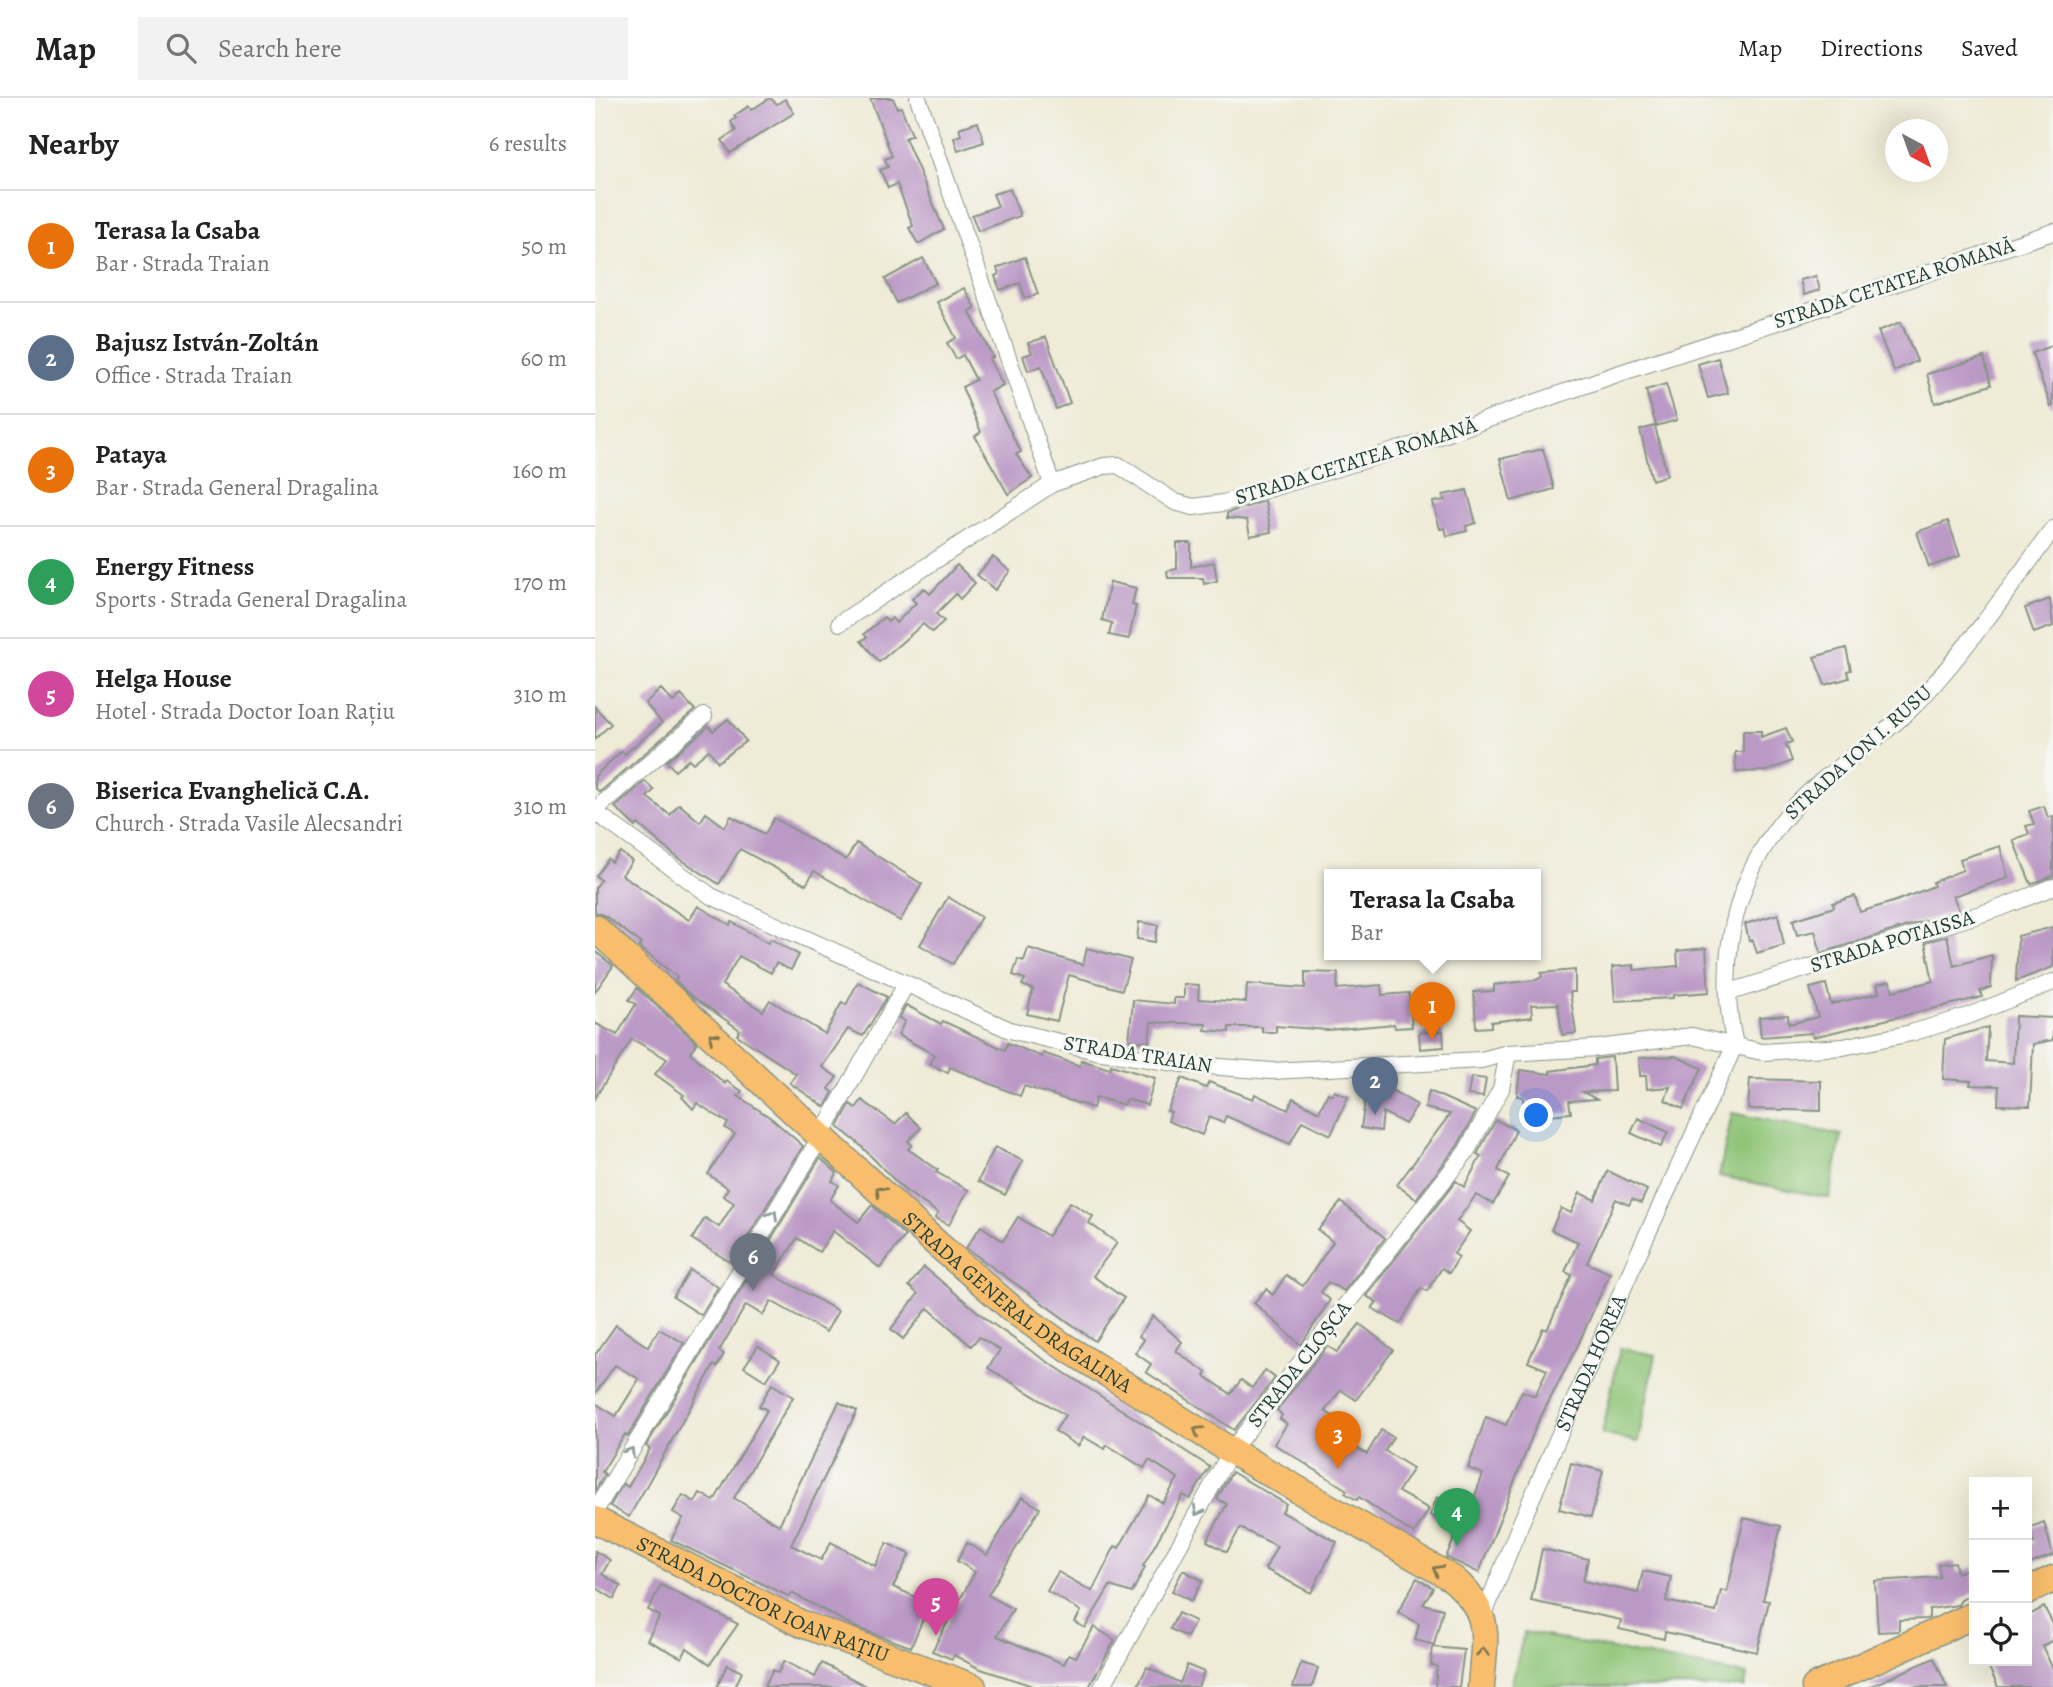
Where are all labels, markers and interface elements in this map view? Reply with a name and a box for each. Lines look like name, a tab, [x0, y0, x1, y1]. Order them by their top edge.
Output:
search box	[138, 17, 628, 80]
text: Map	[35, 26, 96, 71]
icon: search	[162, 29, 200, 67]
text: Search here	[218, 31, 342, 66]
text: Map	[1738, 32, 1782, 64]
text: Directions	[1820, 32, 1923, 64]
text: Saved	[1961, 32, 2018, 64]
north arrow	[1885, 119, 1948, 182]
text: Nearby	[28, 124, 119, 164]
text: 6 results	[489, 128, 567, 159]
text: Terasa la Csaba	[95, 213, 260, 248]
text: 1	[47, 231, 55, 262]
text: 50 m	[521, 231, 567, 262]
street label: STRADA CETATEA ROMANĂ	[1770, 231, 2019, 335]
text: Bar · Strada Traian	[95, 248, 270, 279]
text: Bajusz István-Zoltán	[95, 325, 319, 360]
text: 2	[45, 343, 57, 374]
text: 60 m	[520, 343, 567, 374]
text: Office · Strada Traian	[95, 360, 292, 391]
street label: STRADA CETATEA ROMANĂ	[1232, 411, 1481, 511]
text: Pataya	[95, 437, 167, 472]
text: 3	[46, 455, 56, 486]
text: 160 m	[513, 455, 567, 486]
text: Bar · Strada General Dragalina	[95, 472, 379, 503]
text: Energy Fitness	[95, 549, 254, 584]
text: 4	[46, 567, 56, 598]
text: 170 m	[514, 567, 567, 598]
text: Sports · Strada General Dragalina	[95, 584, 407, 615]
text: Helga House	[95, 661, 232, 696]
street label: STRADA ION I. RUSU	[1778, 678, 1938, 826]
text: 5	[46, 679, 56, 710]
text: 310 m	[514, 679, 567, 710]
text: Hotel · Strada Doctor Ioan Rațiu	[95, 696, 395, 727]
text: Biserica Evanghelică C.A.	[95, 773, 370, 808]
text: 6	[46, 791, 56, 822]
text: 310 m	[514, 791, 567, 822]
text: Church · Strada Vasile Alecsandri	[95, 808, 403, 839]
popup	[1324, 869, 1541, 960]
text: Terasa la Csaba	[1350, 882, 1515, 917]
street label: STRADA POTAISSA	[1807, 903, 1978, 979]
text: Bar	[1350, 917, 1383, 948]
pin: 1	[1409, 982, 1455, 1040]
street label: STRADA TRAIAN	[1062, 1028, 1214, 1080]
one-way arrow	[708, 1033, 721, 1045]
pin: 2	[1352, 1057, 1398, 1115]
your location	[1519, 1098, 1553, 1132]
one-way arrow	[875, 1187, 888, 1200]
street label: STRADA GENERAL DRAGALINA	[896, 1205, 1138, 1400]
one-way arrow	[765, 1210, 778, 1223]
pin: 6	[730, 1233, 776, 1291]
street label: STRADA HOREA	[1549, 1289, 1633, 1436]
street label: STRADA CLOȘCA	[1241, 1294, 1358, 1433]
pin: 3	[1315, 1411, 1361, 1469]
one-way arrow	[1192, 1426, 1205, 1439]
one-way arrow	[622, 1447, 635, 1460]
map controls	[1969, 1477, 2032, 1666]
button: +	[1969, 1477, 2032, 1540]
pin: 4	[1434, 1488, 1480, 1546]
one-way arrow	[1193, 1504, 1206, 1516]
street label: STRADA DOCTOR IOAN RAȚIU	[632, 1529, 893, 1669]
button: −	[1969, 1540, 2032, 1603]
one-way arrow	[1431, 1565, 1444, 1578]
pin: 5	[913, 1578, 959, 1636]
button: locate	[1969, 1603, 2032, 1666]
one-way arrow	[1475, 1646, 1490, 1657]

